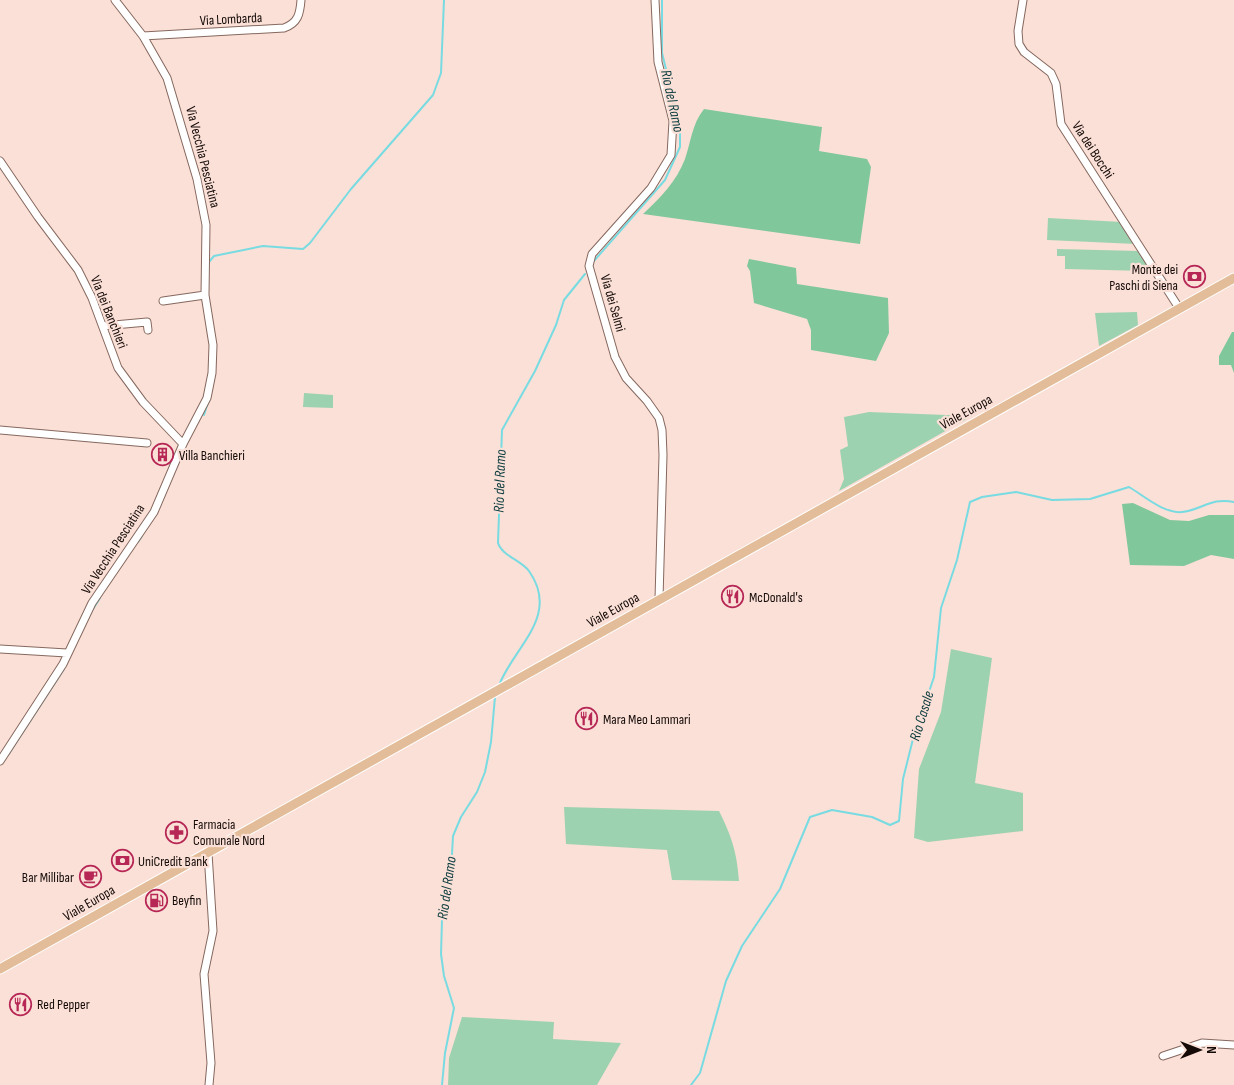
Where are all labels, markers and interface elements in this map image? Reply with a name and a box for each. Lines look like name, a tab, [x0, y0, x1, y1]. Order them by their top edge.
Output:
street label: Via Lombarda	[199, 9, 263, 29]
water label: Rio del Ramo	[656, 68, 688, 134]
street label: Via Vecchia Pesciatina	[182, 105, 224, 209]
street label: Via dei Bocchi	[1068, 118, 1118, 182]
place label: Monte dei Paschi di Siena	[1109, 261, 1178, 294]
bank icon: Monte dei Paschi di Siena	[1182, 265, 1206, 289]
street label: Via dei Selmi	[597, 272, 629, 334]
street label: Via dei Banchieri	[87, 273, 131, 351]
street label: Viale Europa	[937, 391, 995, 433]
building icon: Villa Banchieri	[151, 443, 175, 467]
place label: Villa Banchieri	[179, 447, 245, 464]
water label: Rio del Ramo	[489, 449, 511, 513]
street label: Via Vecchia Pesciatina	[78, 501, 148, 597]
restaurant icon: McDonald's	[721, 585, 745, 609]
street label: Viale Europa	[584, 589, 642, 631]
place label: McDonald's	[749, 589, 803, 606]
water label: Rio Casale	[905, 689, 939, 743]
restaurant icon: Mara Meo Lammari	[575, 707, 599, 731]
place label: Mara Meo Lammari	[603, 711, 691, 728]
place label: Farmacia Comunale Nord	[193, 816, 265, 849]
pharmacy icon: Farmacia Comunale Nord	[165, 820, 189, 844]
bank icon: UniCredit Bank	[110, 849, 134, 873]
place label: UniCredit Bank	[138, 853, 208, 870]
water label: Rio del Ramo	[433, 855, 461, 921]
cafe icon: Bar Millibar	[78, 865, 102, 889]
place label: Bar Millibar	[22, 869, 74, 886]
street label: Viale Europa	[60, 881, 118, 925]
fuel station icon: Beyfin	[144, 888, 168, 912]
place label: Beyfin	[172, 892, 201, 909]
restaurant icon: Red Pepper	[9, 992, 33, 1016]
place label: Red Pepper	[37, 996, 90, 1013]
north arrow	[1174, 1025, 1224, 1075]
text: N	[1203, 1046, 1220, 1054]

